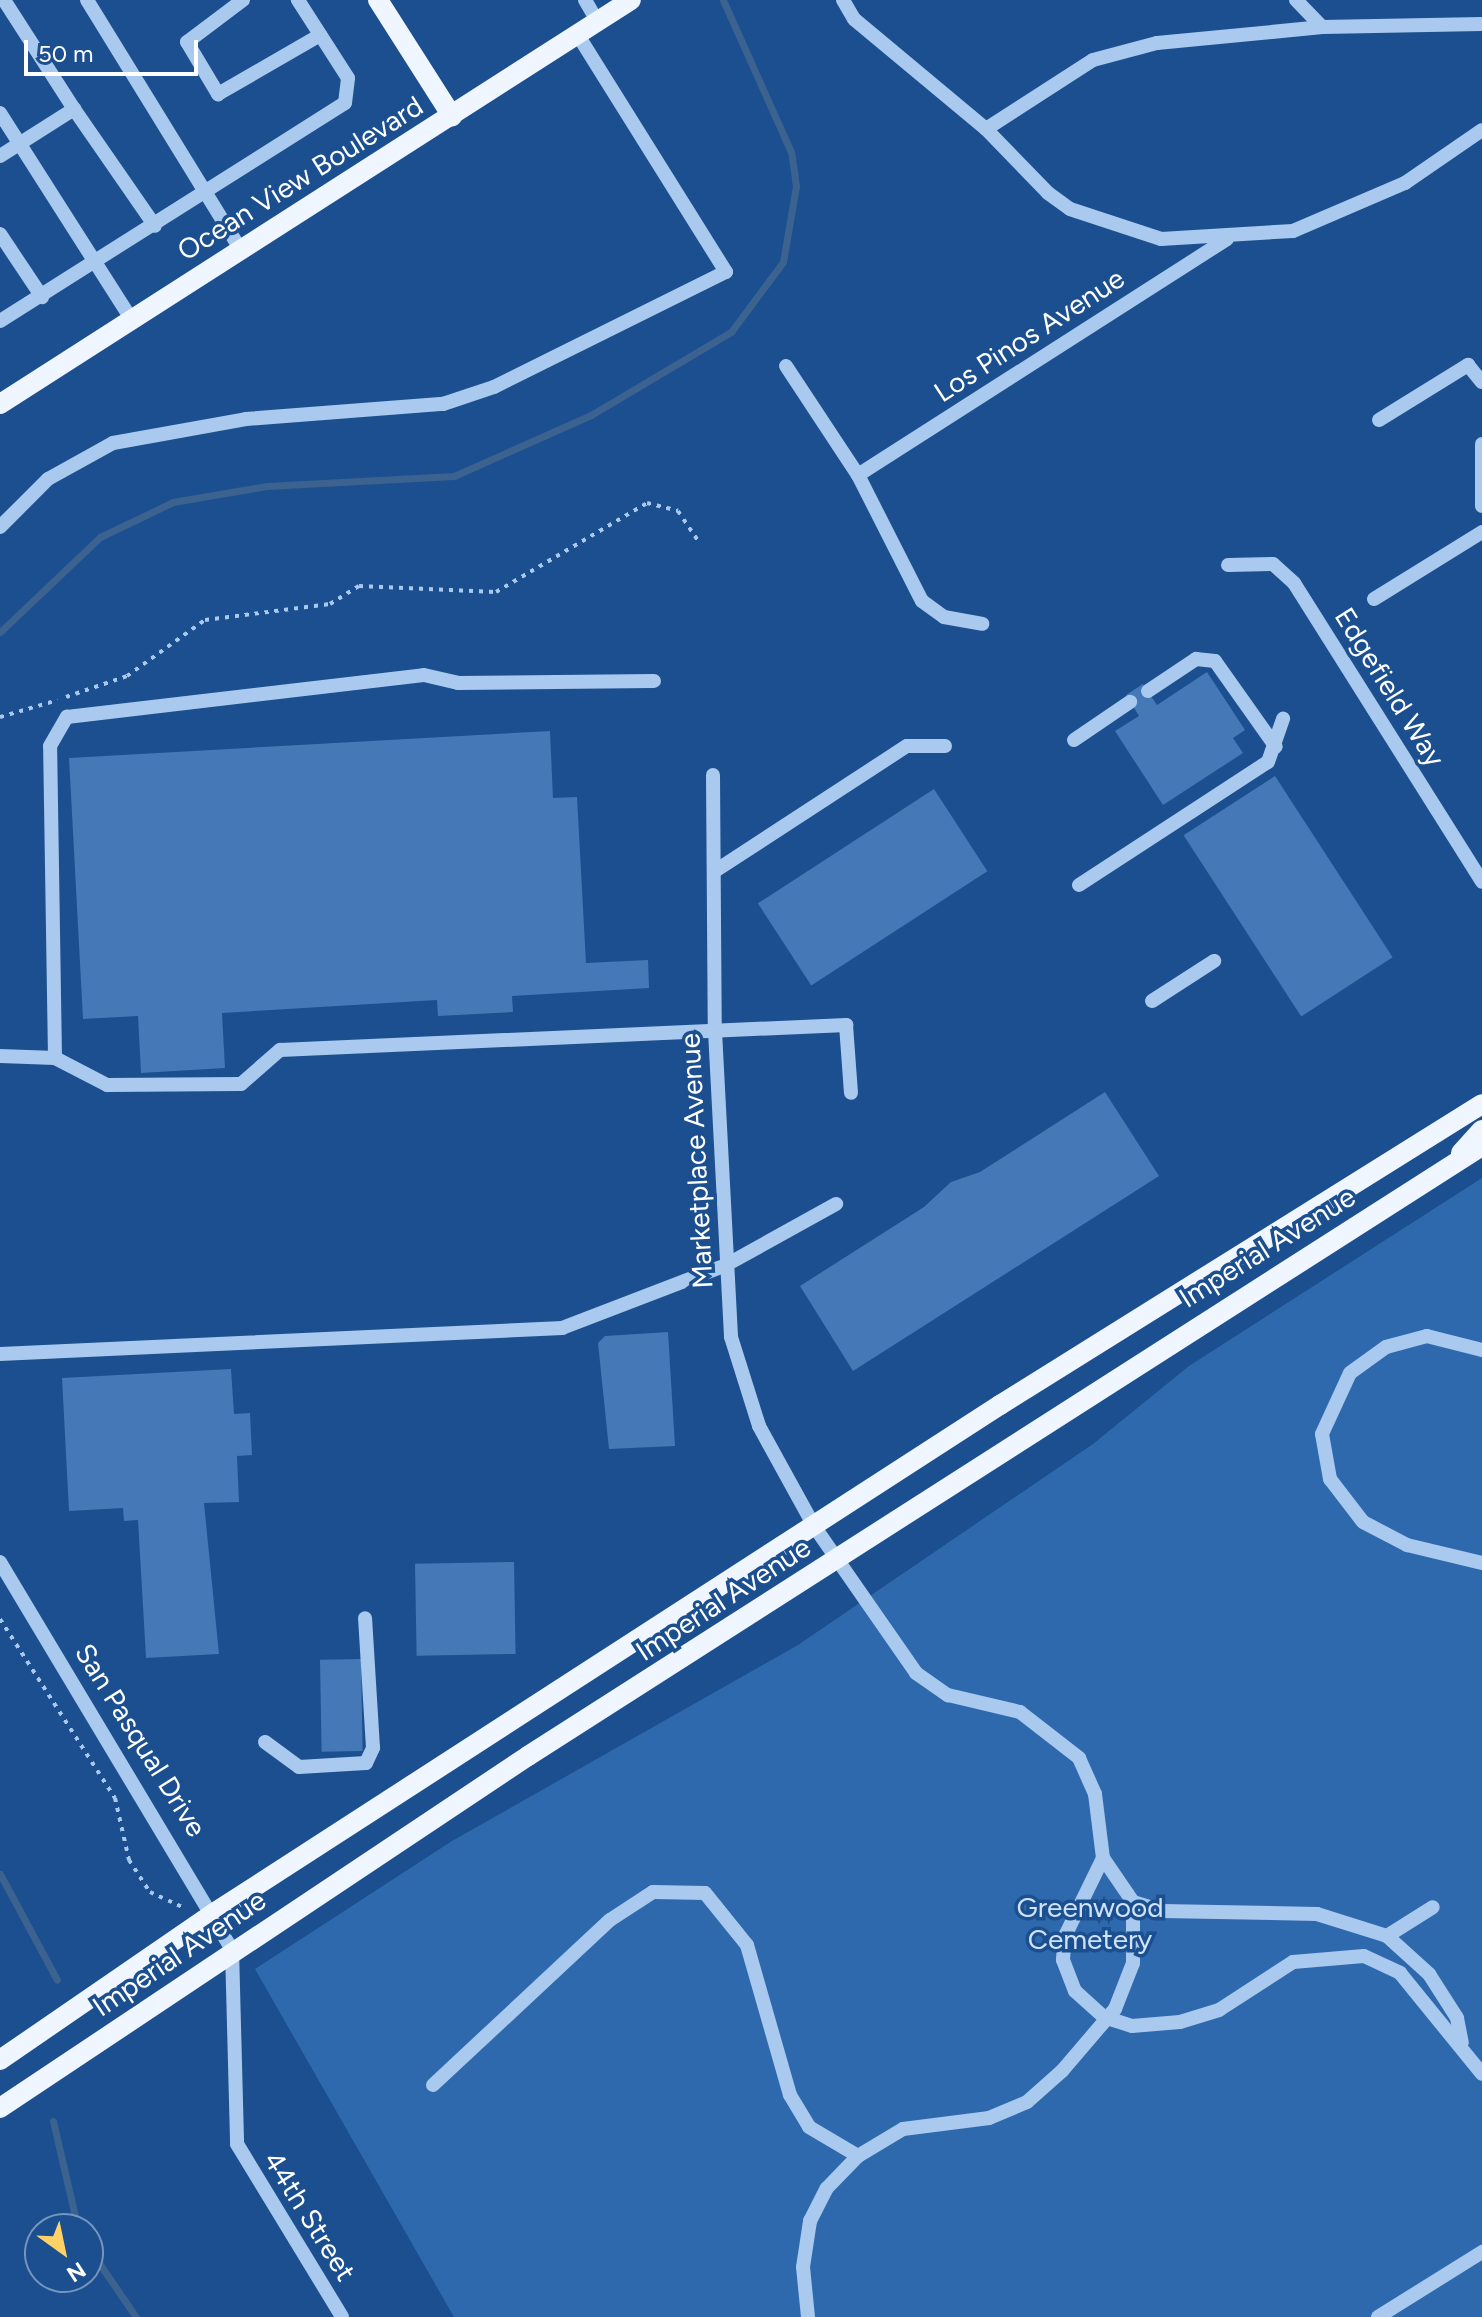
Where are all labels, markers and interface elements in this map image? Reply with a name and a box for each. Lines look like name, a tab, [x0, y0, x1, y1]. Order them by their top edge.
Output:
scale bar	[28, 24, 202, 74]
text: 50 m	[38, 39, 94, 68]
street label: Ocean View Boulevard	[171, 89, 429, 267]
street label: Los Pinos Avenue	[928, 261, 1130, 409]
street label: Edgefield Way	[1328, 601, 1452, 773]
street label: Marketplace Avenue	[673, 1032, 719, 1290]
street label: Imperial Avenue	[1173, 1179, 1361, 1315]
street label: Imperial Avenue	[629, 1530, 817, 1668]
street label: San Pasqual Drive	[68, 1637, 214, 1843]
street label: Imperial Avenue	[86, 1883, 272, 2023]
park label: Greenwood Cemetery	[1016, 1890, 1164, 1956]
street label: 44th Street	[257, 2145, 363, 2287]
north arrow	[24, 2213, 104, 2293]
text: N	[62, 2256, 91, 2288]

